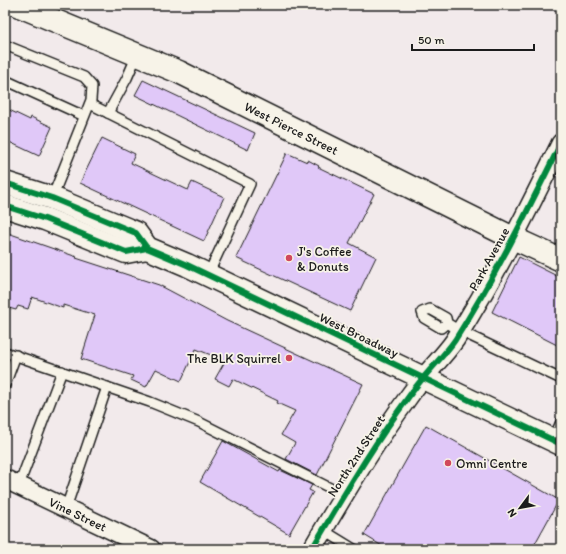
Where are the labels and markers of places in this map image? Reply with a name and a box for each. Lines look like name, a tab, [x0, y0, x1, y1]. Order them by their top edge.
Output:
place label: J's Coffee & Donuts	[297, 244, 351, 274]
marker: J's Coffee & Donuts	[284, 253, 294, 263]
place label: The BLK Squirrel	[187, 351, 281, 366]
marker: The BLK Squirrel	[284, 353, 294, 363]
place label: Omni Centre	[456, 456, 528, 471]
marker: Omni Centre	[443, 458, 453, 468]

